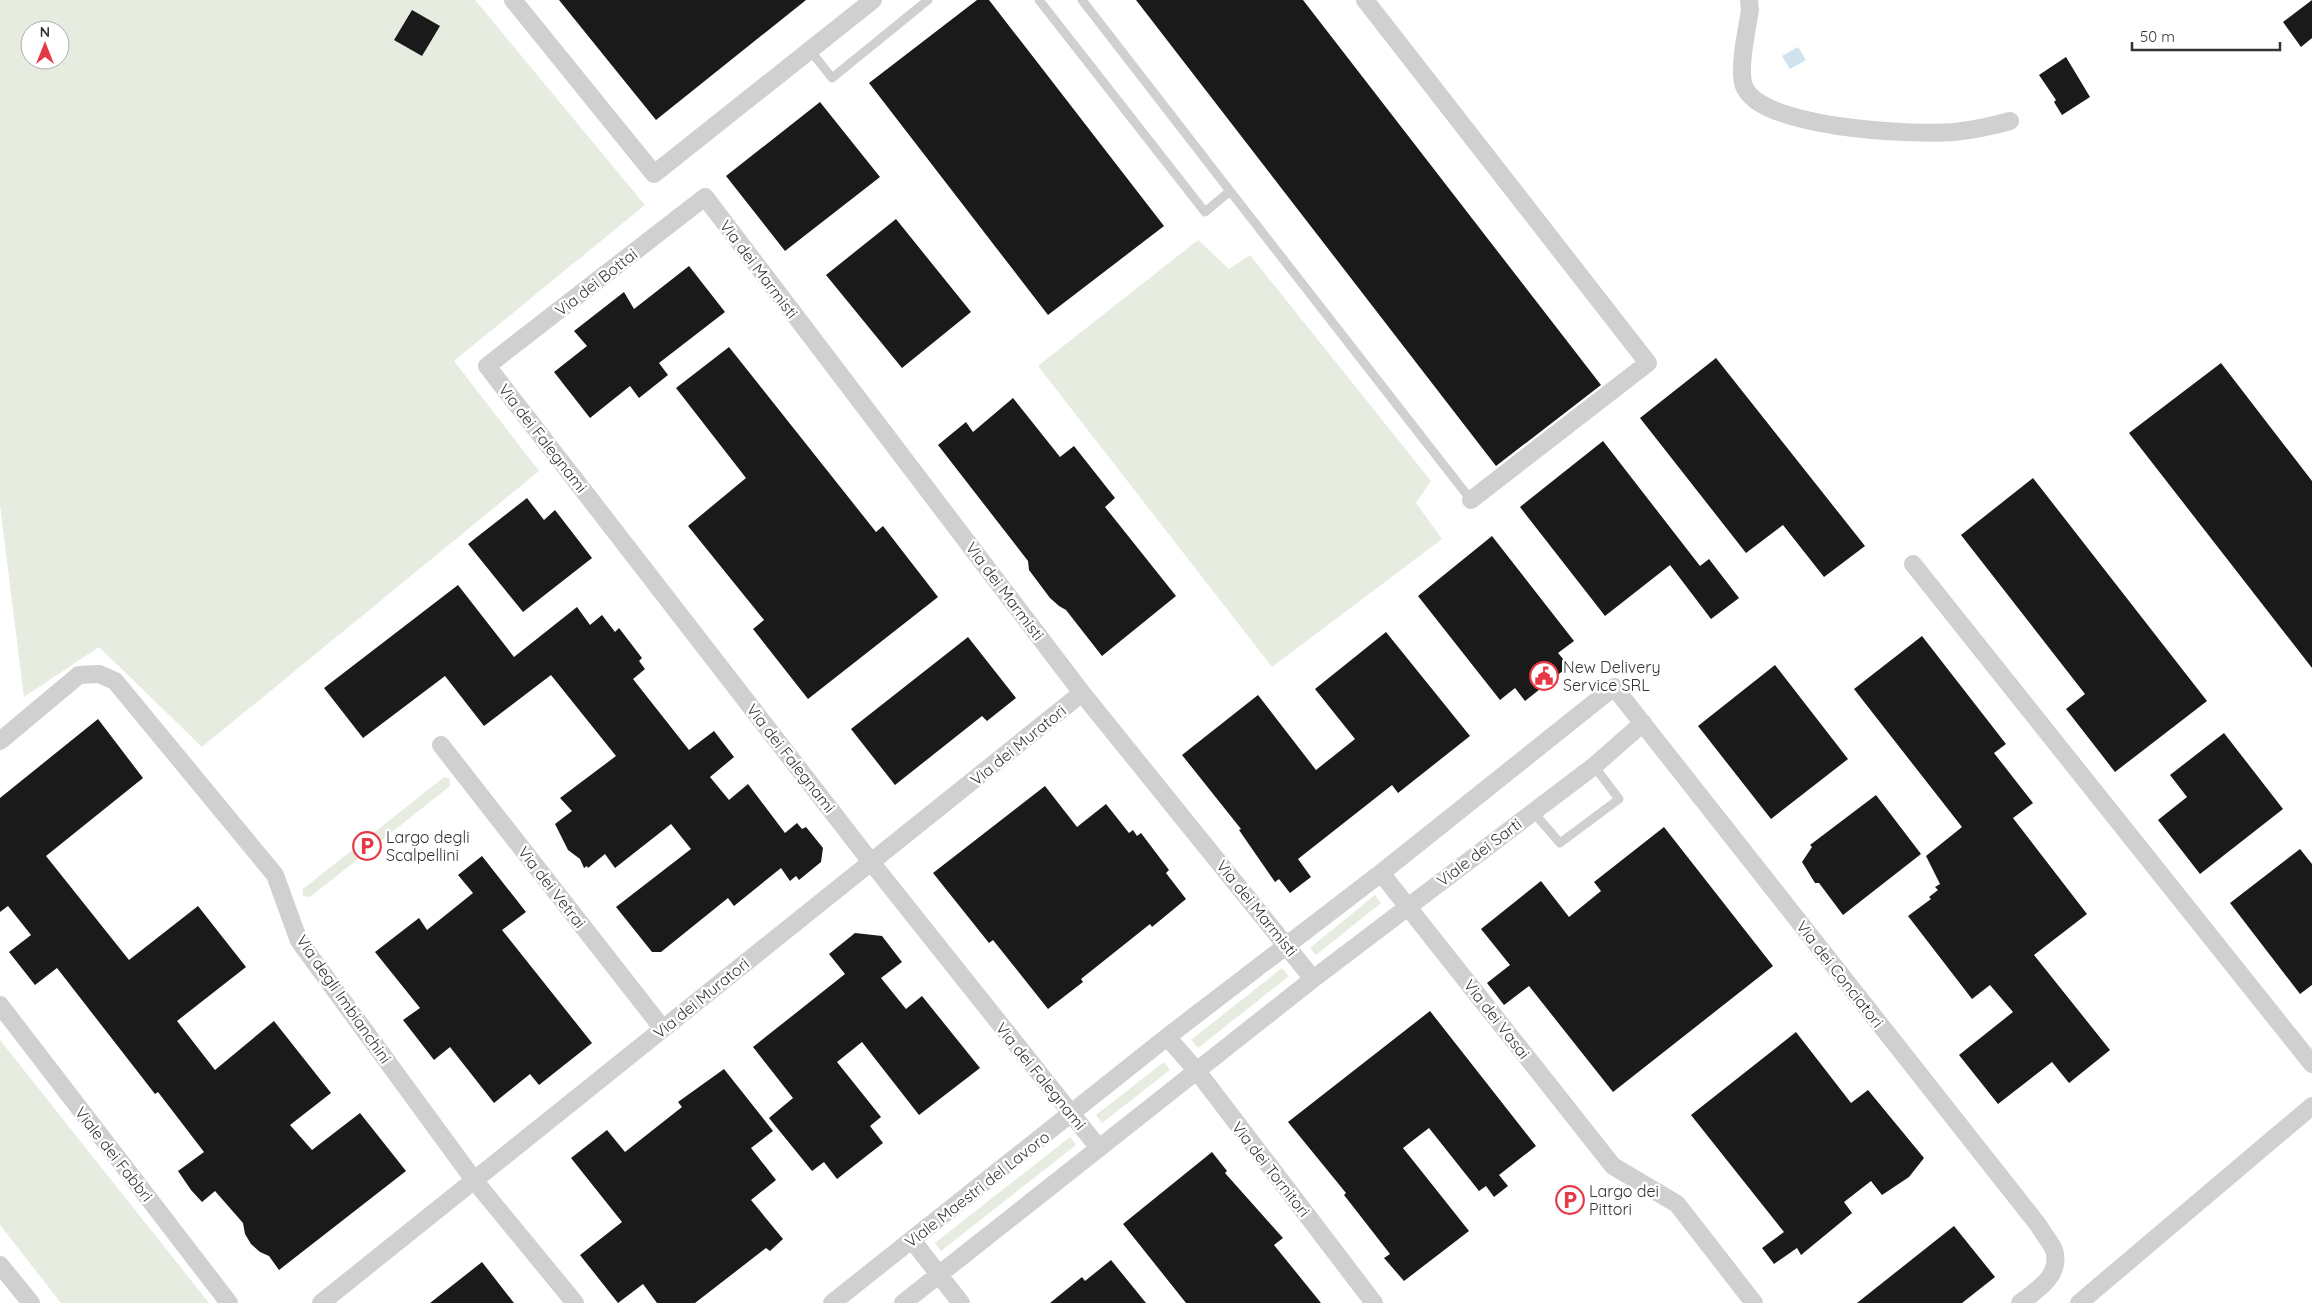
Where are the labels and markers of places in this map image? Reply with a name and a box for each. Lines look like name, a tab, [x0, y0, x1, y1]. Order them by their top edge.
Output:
place label: New Delivery Service SRL	[1563, 657, 1661, 695]
public building icon: New Delivery Service SRL	[1529, 661, 1559, 691]
place label: Largo degli Scalpellini	[386, 827, 470, 865]
parking icon: Largo degli Scalpellini	[352, 831, 382, 861]
place label: Largo dei Pittori	[1589, 1181, 1659, 1219]
parking icon: Largo dei Pittori	[1555, 1185, 1585, 1215]

